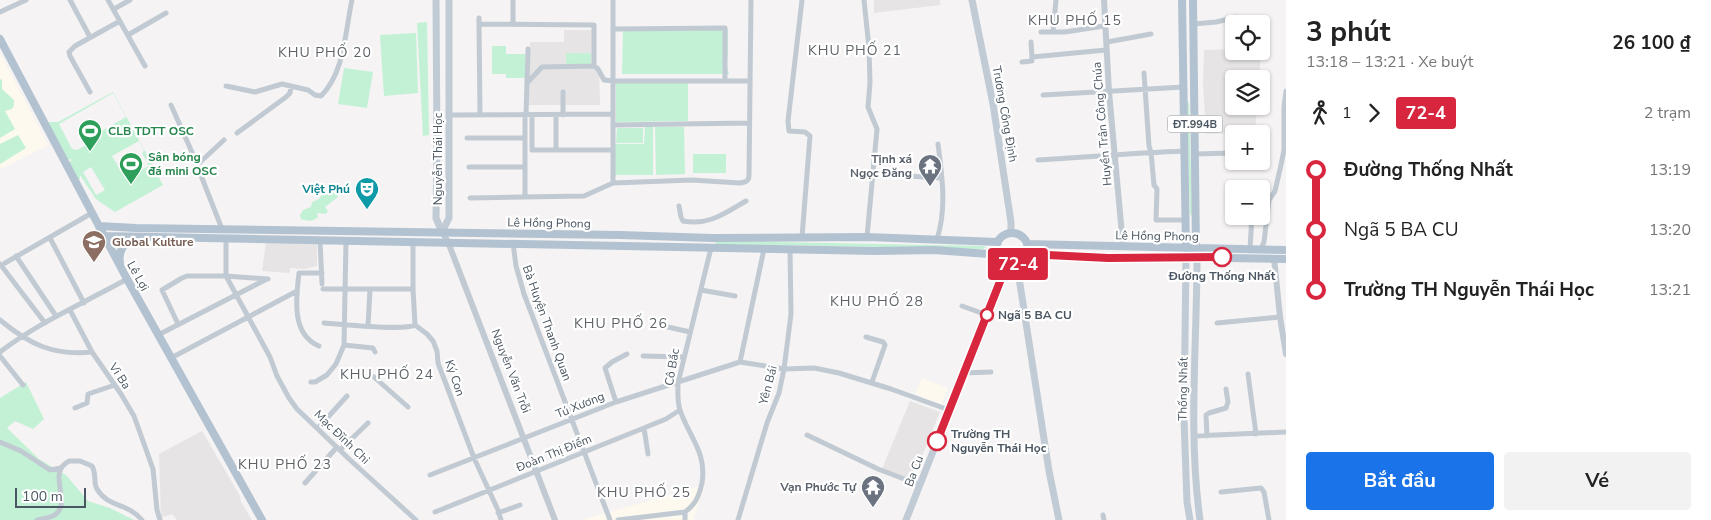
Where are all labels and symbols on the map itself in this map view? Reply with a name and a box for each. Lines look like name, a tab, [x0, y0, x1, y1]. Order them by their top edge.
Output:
district label: KHU PHỐ 15	[1028, 10, 1122, 30]
district label: KHU PHỐ 21	[808, 40, 902, 60]
district label: KHU PHỐ 20	[278, 42, 372, 62]
street label: Huyền Trân Công Chúa	[1089, 61, 1115, 187]
street label: Trương Công Định	[989, 65, 1021, 163]
street label: Nguyễn Thái Học	[430, 112, 446, 205]
road number: ĐT.994B	[1168, 116, 1222, 132]
sports icon: CLB TDTT OSC	[77, 118, 103, 152]
place label: CLB TDTT OSC	[108, 123, 194, 139]
place label: Sân bóng đá mini OSC	[148, 149, 217, 179]
sports icon: Sân bóng đá mini OSC	[118, 151, 144, 185]
place label: Tịnh xá Ngọc Đăng	[850, 151, 912, 181]
temple icon: Tịnh xá Ngọc Đăng	[917, 153, 943, 187]
theatre icon: Việt Phú	[354, 176, 380, 210]
place label: Việt Phú	[301, 181, 350, 197]
street label: Lê Hồng Phong	[507, 214, 591, 232]
street label: Lê Hồng Phong	[1115, 227, 1199, 245]
school or university icon: Global Kulture	[81, 229, 107, 263]
place label: Global Kulture	[112, 234, 194, 250]
marker: Đường Thống Nhất	[1212, 247, 1232, 267]
line badge: 72-4	[983, 248, 1053, 280]
street label: Lê Lợi	[123, 258, 153, 294]
street label: Bà Huyện Thanh Quan	[519, 263, 575, 383]
place label: Đường Thống Nhất	[1168, 268, 1276, 284]
district label: KHU PHỐ 28	[830, 291, 924, 311]
place label: Ngã 5 BA CU	[998, 307, 1072, 323]
marker: Ngã 5 BA CU	[980, 308, 994, 322]
district label: KHU PHỐ 26	[574, 313, 668, 333]
street label: Nguyễn Văn Trỗi	[488, 327, 534, 415]
street label: Cô Bắc	[661, 347, 683, 387]
street label: Thống Nhất	[1174, 356, 1192, 421]
street label: Ký Con	[441, 358, 469, 398]
street label: Vi Ba	[105, 359, 135, 392]
district label: KHU PHỐ 24	[340, 364, 434, 384]
street label: Yên Bái	[755, 364, 781, 407]
street label: Tú Xương	[553, 388, 607, 422]
street label: Mạc Đĩnh Chi	[311, 406, 373, 468]
place label: Trường TH Nguyễn Thái Học	[951, 426, 1047, 456]
street label: Đoàn Thị Điểm	[513, 431, 594, 476]
marker: Trường TH Nguyễn Thái Học	[927, 431, 947, 451]
street label: Ba Cu	[901, 453, 927, 489]
district label: KHU PHỐ 23	[238, 454, 332, 474]
temple icon: Vạn Phước Tự	[860, 474, 886, 508]
place label: Vạn Phước Tự	[779, 479, 857, 495]
district label: KHU PHỐ 25	[597, 482, 691, 502]
scale bar	[15, 485, 86, 508]

